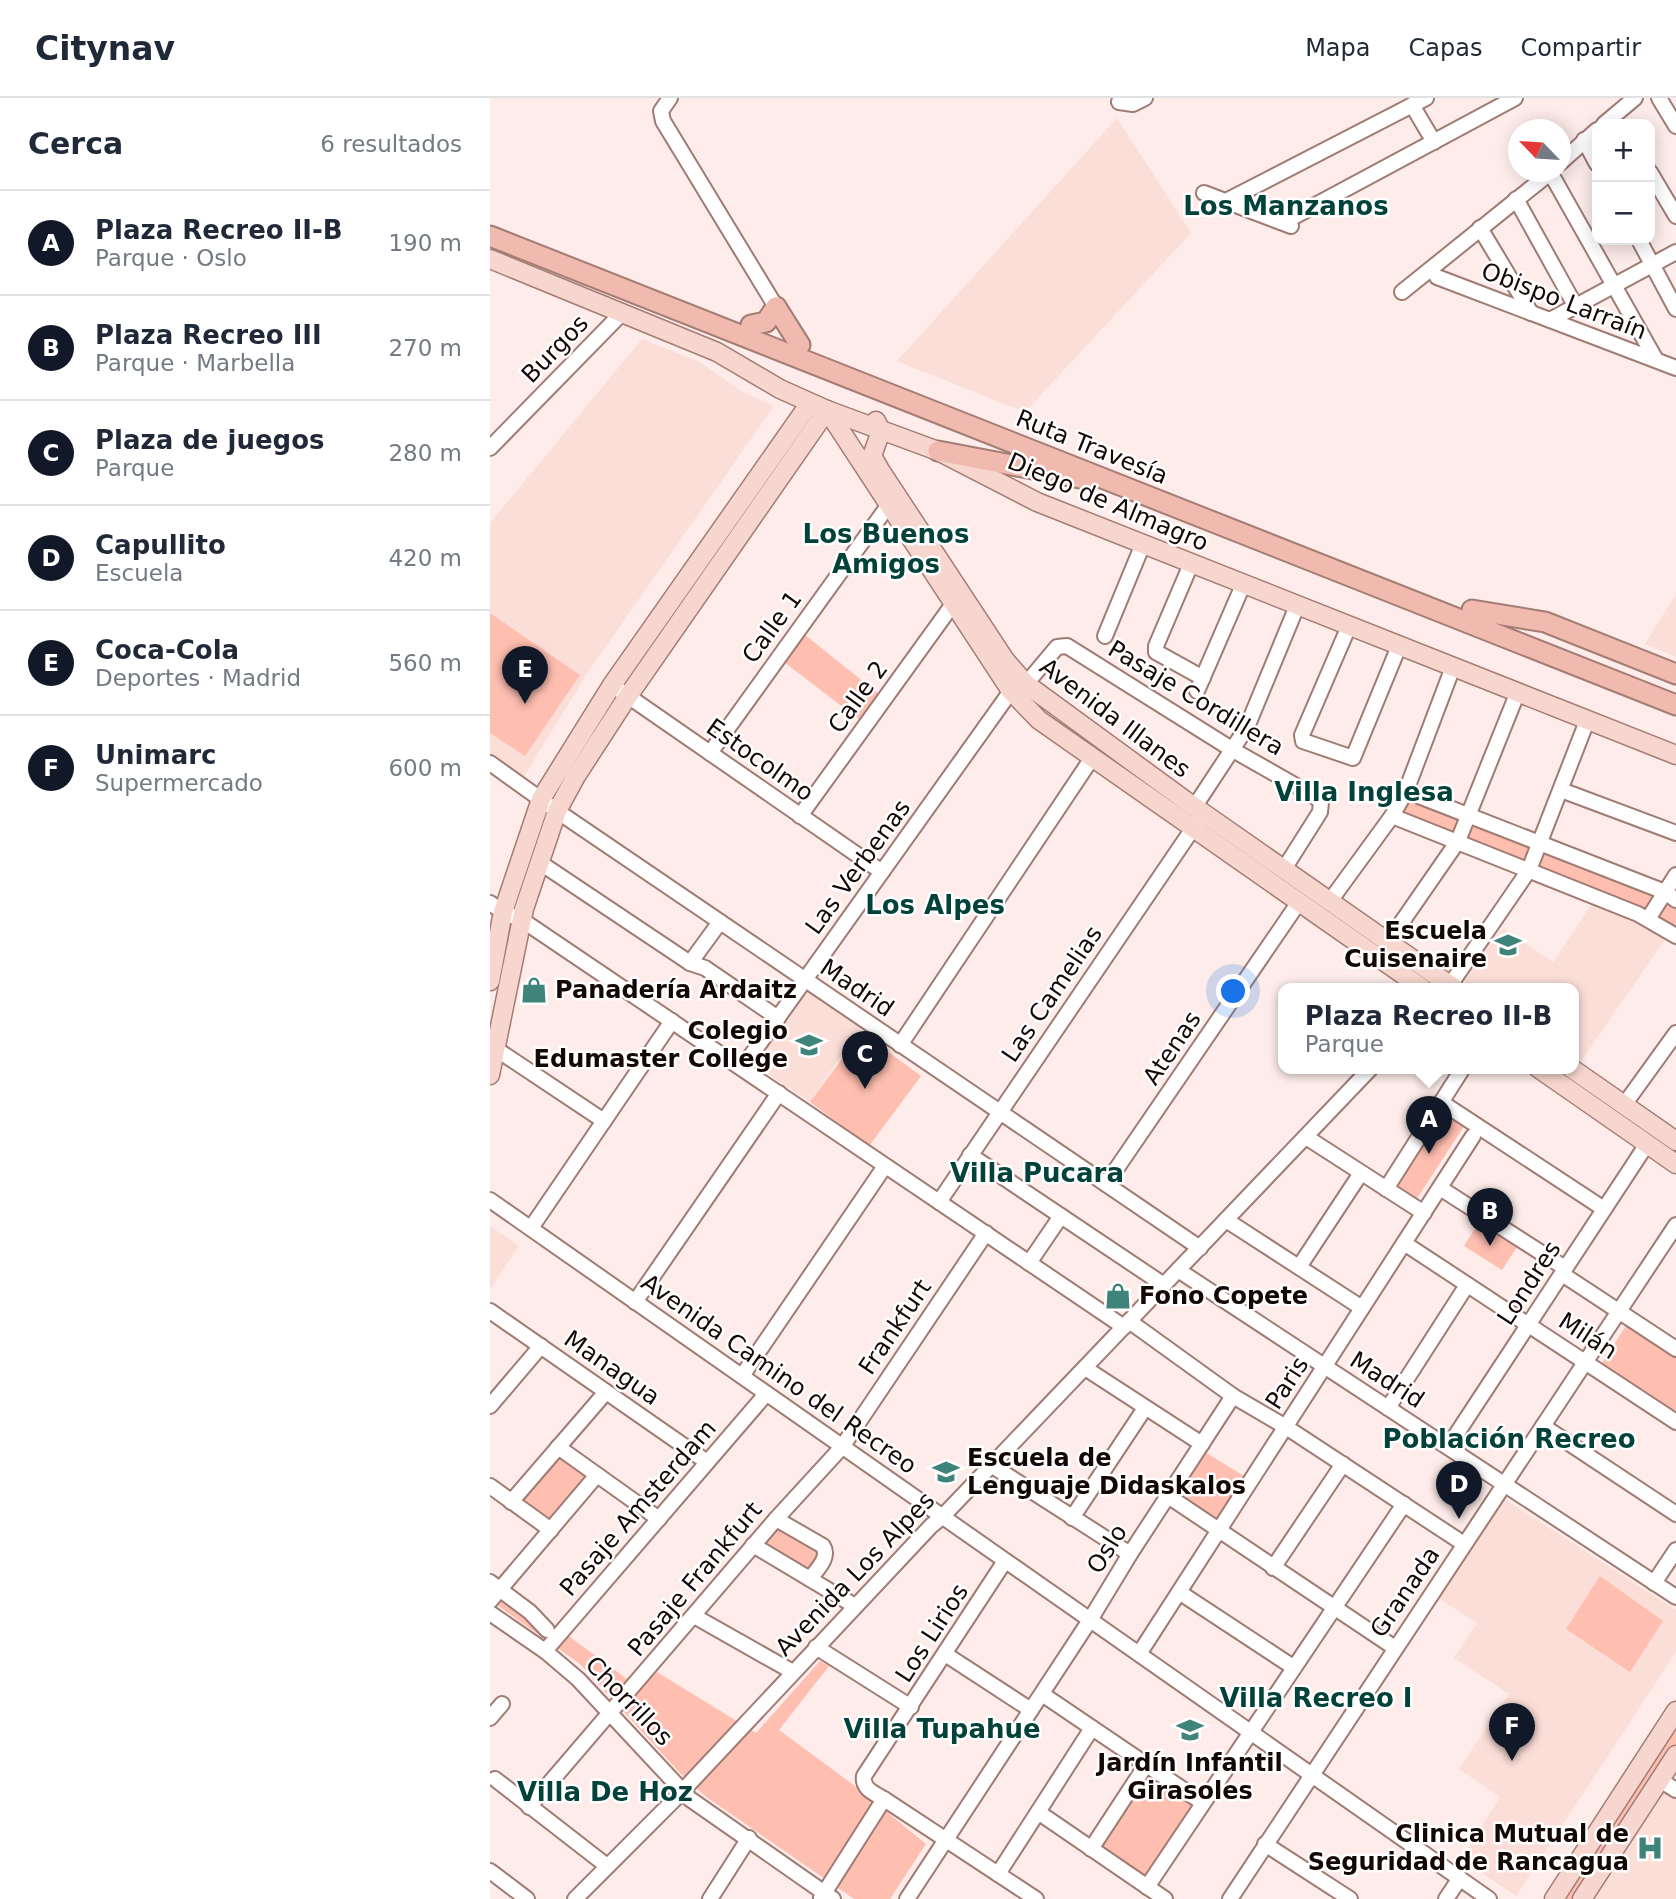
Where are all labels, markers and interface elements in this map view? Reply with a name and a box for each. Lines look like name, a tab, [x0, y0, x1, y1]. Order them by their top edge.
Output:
text: Citynav	[35, 29, 175, 68]
text: Mapa	[1305, 34, 1371, 62]
text: Capas	[1409, 34, 1482, 62]
text: Compartir	[1520, 34, 1641, 62]
north arrow	[1508, 119, 1571, 182]
map controls	[1592, 119, 1655, 245]
button: +	[1592, 119, 1655, 182]
text: Cerca	[28, 126, 123, 161]
text: 6 resultados	[320, 131, 462, 157]
button: −	[1592, 182, 1655, 245]
district label: Los Manzanos	[1183, 191, 1389, 221]
text: Plaza Recreo II-B	[95, 215, 343, 245]
text: A	[42, 230, 60, 256]
text: 190 m	[388, 230, 462, 256]
text: Parque · Oslo	[95, 245, 247, 271]
street label: Obispo Larraín	[1477, 257, 1651, 345]
street label: Burgos	[516, 309, 594, 389]
text: Plaza Recreo III	[95, 320, 322, 350]
text: B	[42, 335, 60, 361]
text: 270 m	[388, 335, 462, 361]
text: Parque · Marbella	[95, 350, 295, 376]
street label: Ruta Travesía	[1012, 404, 1172, 490]
text: Plaza de juegos	[95, 425, 325, 455]
text: C	[43, 440, 59, 466]
text: 280 m	[388, 440, 462, 466]
street label: Diego de Almagro	[1003, 447, 1213, 557]
text: Parque	[95, 455, 174, 481]
district label: Los Buenos Amigos	[803, 519, 969, 579]
text: Capullito	[95, 530, 226, 560]
text: D	[41, 545, 61, 571]
text: 420 m	[388, 545, 462, 571]
text: Escuela	[95, 560, 183, 586]
street label: Calle 1	[736, 585, 808, 669]
text: Coca-Cola	[95, 635, 239, 665]
street label: Pasaje Cordillera	[1103, 635, 1289, 761]
pin: E	[502, 646, 548, 704]
text: E	[43, 650, 59, 676]
text: 560 m	[388, 650, 462, 676]
street label: Avenida Illanes	[1034, 652, 1196, 784]
street label: Calle 2	[822, 655, 894, 739]
text: Deportes · Madrid	[95, 665, 301, 691]
street label: Estocolmo	[701, 713, 819, 807]
text: Unimarc	[95, 740, 216, 770]
text: F	[43, 755, 59, 781]
text: 600 m	[388, 755, 462, 781]
text: Supermercado	[95, 770, 263, 796]
district label: Villa Inglesa	[1274, 777, 1454, 807]
street label: Las Verbenas	[800, 794, 916, 940]
district label: Los Alpes	[865, 890, 1005, 920]
place label: Escuela Cuisenaire	[1344, 917, 1487, 973]
street label: Las Camelias	[996, 921, 1108, 1067]
school or university icon: Escuela Cuisenaire	[1493, 930, 1523, 960]
street label: Madrid	[815, 953, 899, 1023]
your location	[1216, 974, 1250, 1008]
shop icon: Panadería Ardaitz	[519, 975, 549, 1005]
place label: Panadería Ardaitz	[555, 976, 797, 1004]
popup	[1278, 983, 1579, 1074]
text: Plaza Recreo II-B	[1305, 1001, 1552, 1031]
street label: Atenas	[1137, 1006, 1207, 1090]
place label: Colegio Edumaster College	[534, 1017, 788, 1073]
school or university icon: Colegio Edumaster College	[794, 1030, 824, 1060]
pin: C	[842, 1031, 888, 1089]
text: Parque	[1305, 1031, 1384, 1057]
pin: A	[1406, 1096, 1452, 1154]
district label: Villa Pucara	[950, 1158, 1124, 1188]
pin: B	[1467, 1188, 1513, 1246]
street label: Londres	[1491, 1236, 1567, 1330]
street label: Avenida Camino del Recreo	[636, 1268, 922, 1480]
street label: Frankfurt	[853, 1274, 937, 1380]
shop icon: Fono Copete	[1103, 1281, 1133, 1311]
place label: Fono Copete	[1139, 1282, 1308, 1310]
street label: Milán	[1554, 1307, 1622, 1365]
street label: Managua	[559, 1325, 665, 1411]
street label: Madrid	[1345, 1346, 1429, 1414]
street label: Paris	[1260, 1351, 1314, 1415]
street label: Pasaje Amsterdam	[554, 1414, 722, 1602]
district label: Población Recreo	[1382, 1424, 1636, 1454]
place label: Escuela de Lenguaje Didaskalos	[967, 1444, 1246, 1500]
school or university icon: Escuela de Lenguaje Didaskalos	[931, 1457, 961, 1487]
pin: D	[1436, 1461, 1482, 1519]
street label: Avenida Los Alpes	[770, 1486, 940, 1662]
street label: Pasaje Frankfurt	[622, 1496, 768, 1662]
street label: Oslo	[1081, 1519, 1133, 1579]
street label: Granada	[1365, 1541, 1445, 1643]
street label: Los Lirios	[890, 1579, 974, 1687]
street label: Chorrillos	[580, 1651, 678, 1751]
district label: Villa Recreo I	[1219, 1683, 1413, 1713]
pin: F	[1489, 1703, 1535, 1761]
district label: Villa Tupahue	[843, 1714, 1041, 1744]
school or university icon: Jardín Infantil Girasoles	[1175, 1715, 1205, 1745]
place label: Jardín Infantil Girasoles	[1095, 1749, 1283, 1805]
district label: Villa De Hoz	[517, 1777, 693, 1807]
place label: Clinica Mutual de Seguridad de Rancagua	[1308, 1820, 1629, 1876]
hospital icon: Clinica Mutual de Seguridad de Rancagua	[1635, 1833, 1665, 1863]

